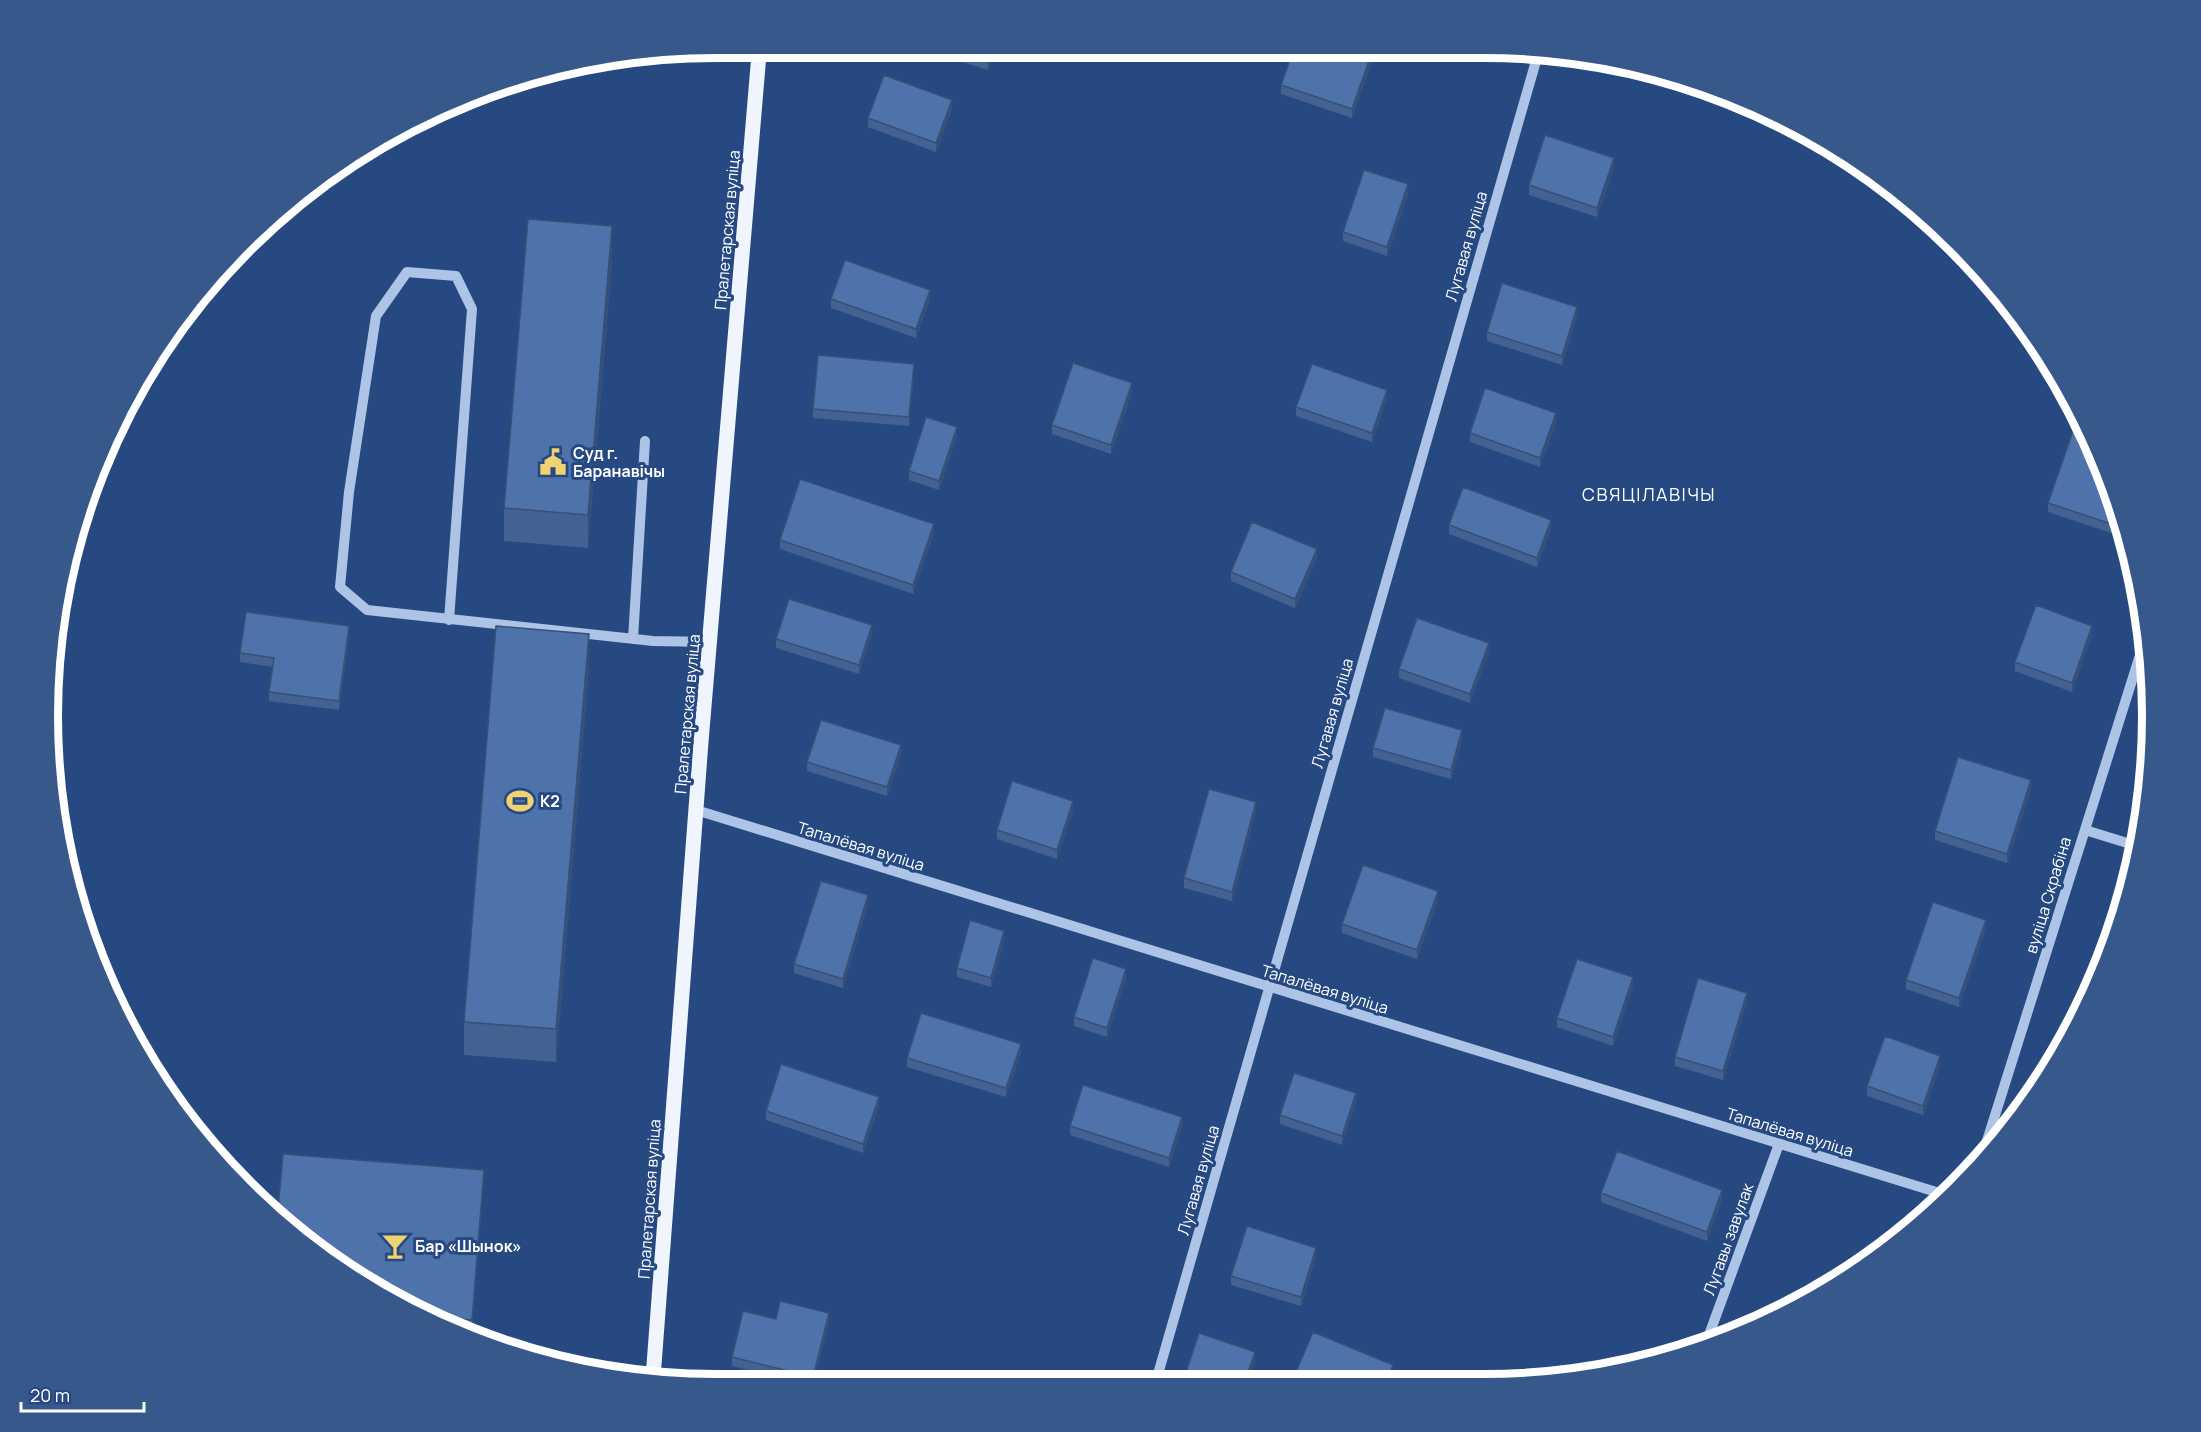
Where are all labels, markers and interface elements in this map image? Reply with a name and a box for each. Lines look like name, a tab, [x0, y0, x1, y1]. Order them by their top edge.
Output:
street label: Пралетарская вуліца	[709, 149, 745, 311]
street label: Лугавая вуліца	[1440, 188, 1492, 304]
place label: Суд г. Баранавічы	[573, 442, 665, 482]
public building icon: Суд г. Баранавічы	[538, 447, 568, 477]
district label: СВЯЦІЛАВІЧЫ	[1582, 482, 1716, 506]
street label: Пралетарская вуліца	[669, 633, 705, 795]
street label: Лугавая вуліца	[1306, 655, 1358, 771]
sports icon: К2	[505, 786, 535, 816]
place label: К2	[540, 790, 560, 812]
street label: Тапалёвая вуліца	[795, 816, 927, 876]
street label: вуліца Скрабіна	[2020, 834, 2076, 956]
street label: Тапалёвая вуліца	[1259, 959, 1391, 1019]
street label: Тапалёвая вуліца	[1724, 1102, 1856, 1162]
street label: Пралетарская вуліца	[632, 1118, 666, 1280]
street label: Лугавая вуліца	[1172, 1122, 1224, 1238]
street label: Лугавы завулак	[1698, 1179, 1759, 1298]
bar icon: Бар «Шынок»	[380, 1231, 410, 1261]
place label: Бар «Шынок»	[415, 1235, 522, 1257]
scale bar	[21, 1375, 144, 1413]
text: 20 m	[30, 1383, 70, 1407]

